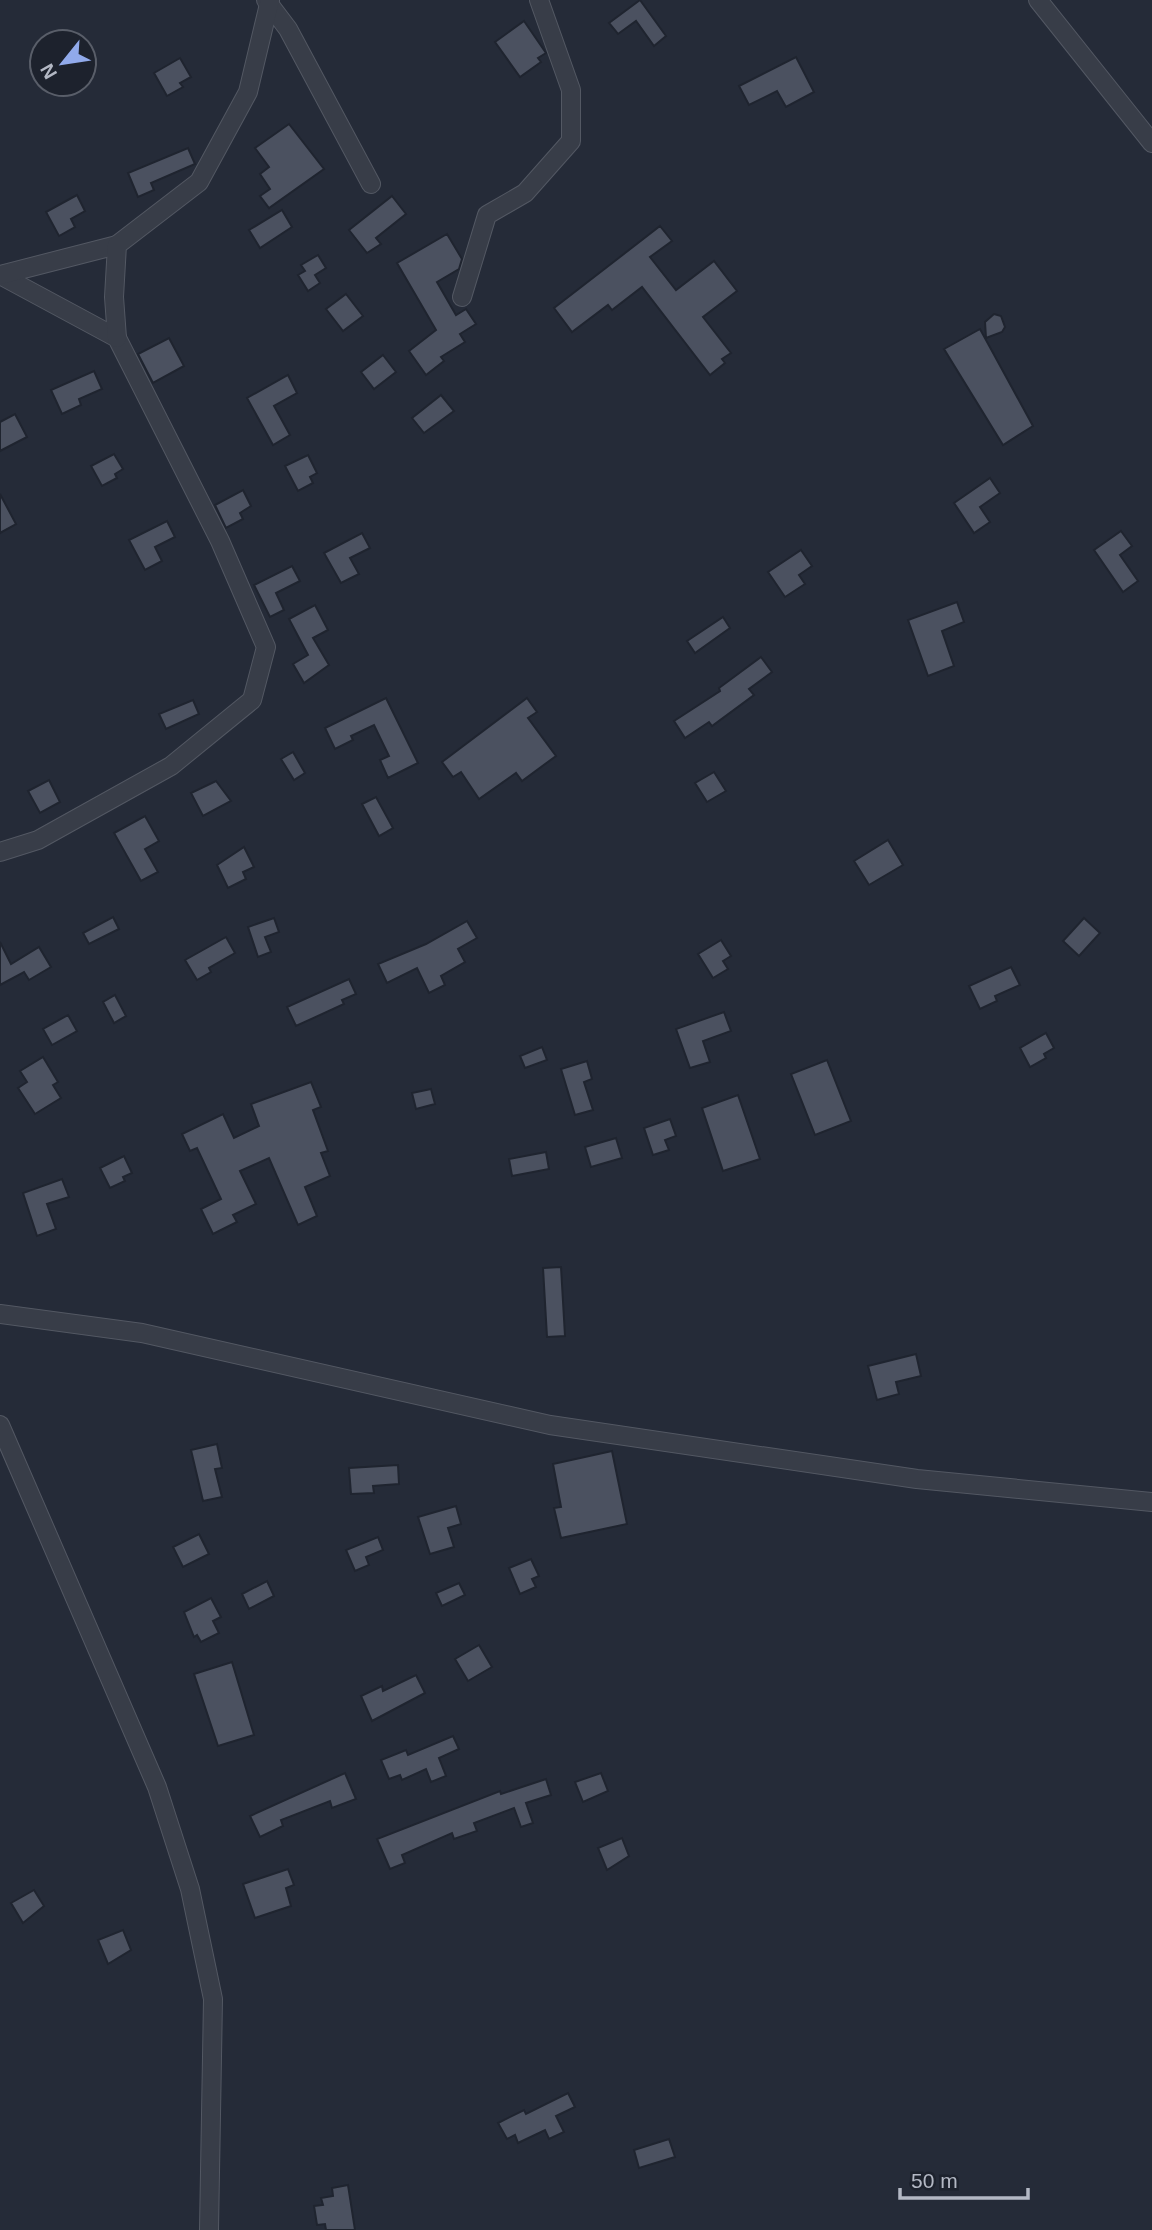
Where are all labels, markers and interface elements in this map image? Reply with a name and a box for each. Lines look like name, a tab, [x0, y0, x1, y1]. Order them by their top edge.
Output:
north arrow	[28, 28, 98, 98]
text: N	[36, 60, 61, 82]
scale bar	[900, 2156, 1028, 2200]
text: 50 m	[911, 2169, 958, 2192]

